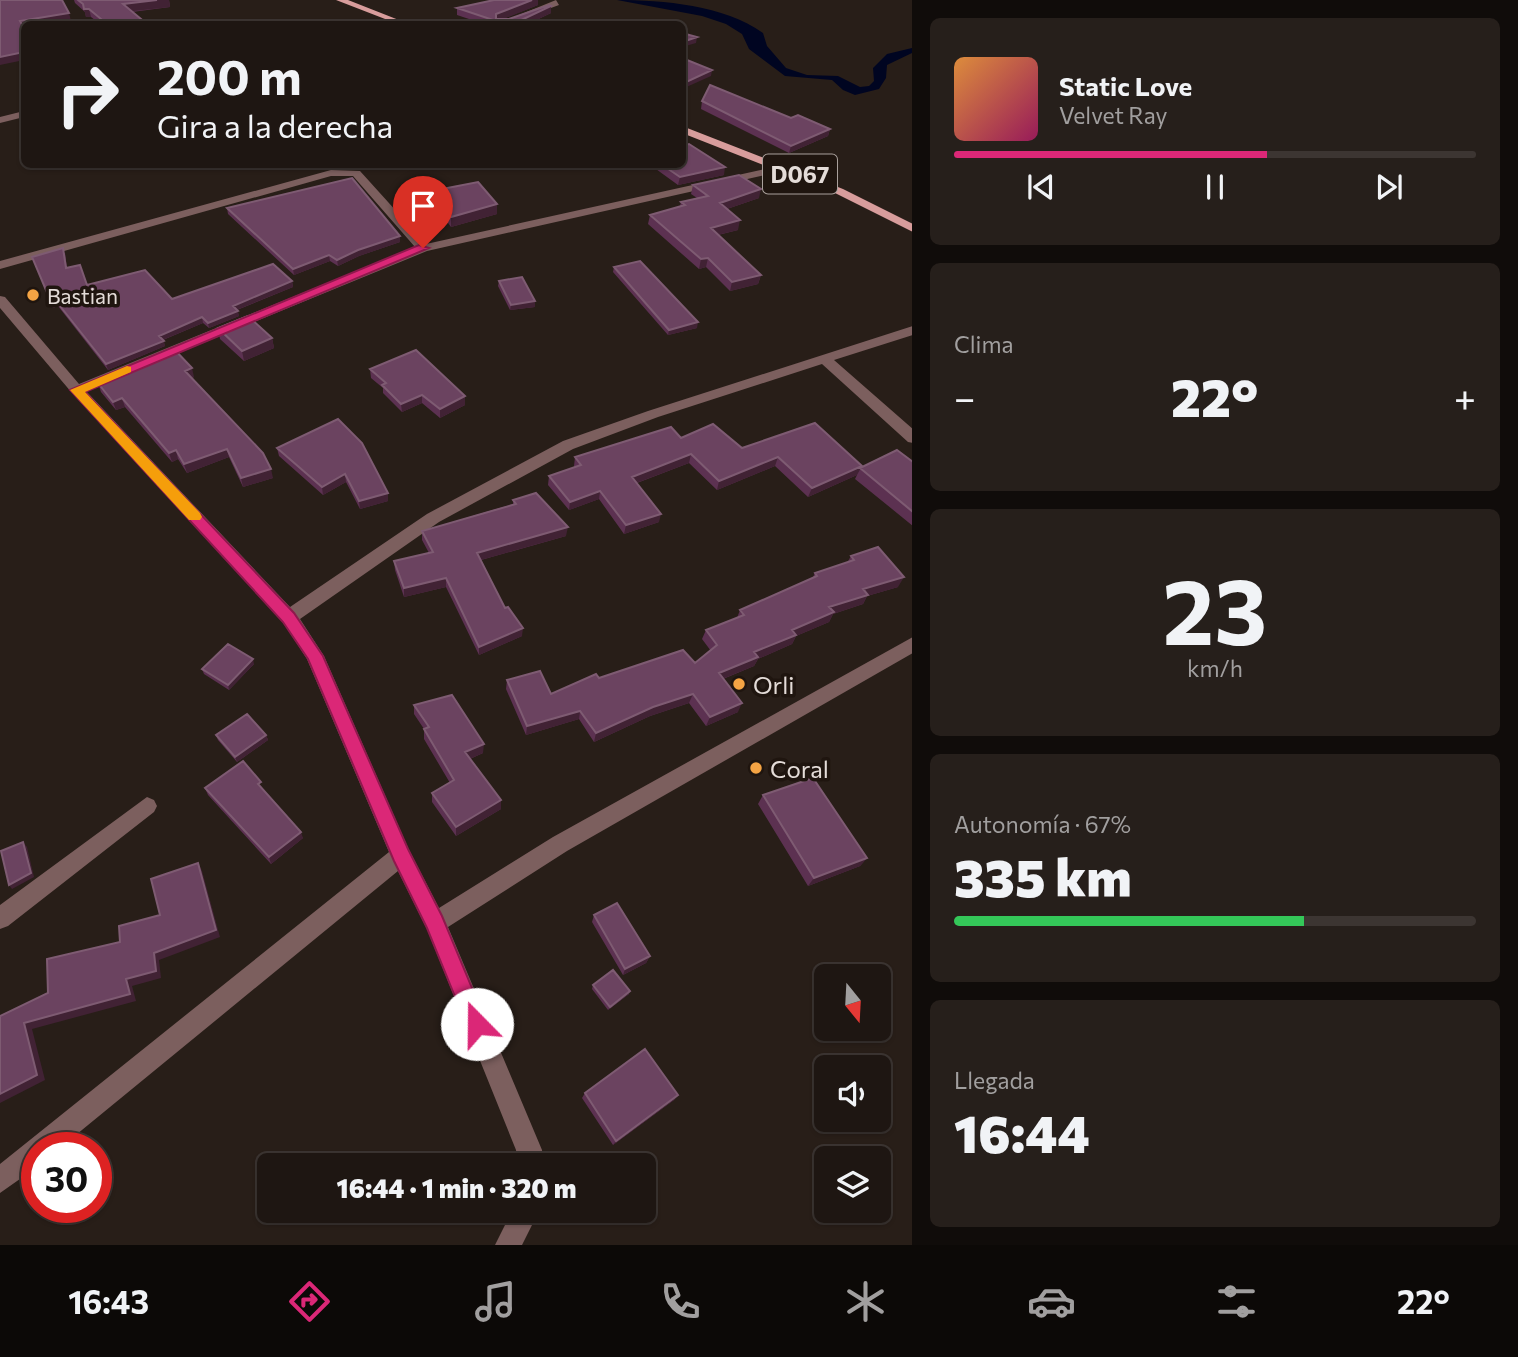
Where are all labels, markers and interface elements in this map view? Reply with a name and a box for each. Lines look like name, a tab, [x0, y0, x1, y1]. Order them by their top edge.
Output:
text: 200 m	[157, 45, 302, 105]
icon: right	[42, 49, 133, 140]
text: Static Love	[1059, 70, 1192, 101]
text: Velvet Ray	[1059, 101, 1167, 129]
text: Gira a la derecha	[157, 105, 393, 145]
road number: D067	[763, 154, 837, 194]
icon: previous	[1022, 168, 1060, 206]
icon: pause	[1196, 168, 1234, 206]
icon: next	[1370, 168, 1408, 206]
pin	[393, 176, 453, 248]
icon: arrive	[404, 187, 442, 225]
place label: Bastian	[47, 283, 118, 308]
marker: Bastian	[25, 287, 41, 303]
text: Clima	[954, 330, 1014, 358]
text: 22°	[1171, 364, 1258, 428]
text: −	[954, 373, 976, 420]
text: +	[1454, 373, 1476, 420]
text: 23	[1163, 552, 1267, 664]
text: km/h	[1187, 654, 1243, 682]
place label: Orli	[753, 670, 794, 699]
marker: Orli	[731, 676, 747, 692]
place label: Coral	[770, 754, 829, 783]
marker: Coral	[748, 760, 764, 776]
text: Autonomía · 67%	[954, 810, 1131, 838]
text: 335 km	[954, 844, 1132, 908]
north arrow	[814, 964, 891, 1041]
map controls	[814, 964, 891, 1223]
position arrow	[440, 987, 514, 1061]
button: sound	[814, 1055, 891, 1132]
text: Llegada	[954, 1066, 1035, 1094]
text: 16:44	[954, 1100, 1090, 1164]
speed limit sign: 30	[21, 1132, 112, 1223]
button: layers	[814, 1146, 891, 1223]
text: 16:44 · 1 min · 320 m	[337, 1172, 576, 1203]
icon: directions	[285, 1277, 334, 1326]
icon: music	[471, 1277, 520, 1326]
icon: phone	[656, 1277, 705, 1326]
icon: climate	[841, 1277, 890, 1326]
icon: car	[1027, 1277, 1076, 1326]
icon: filters	[1212, 1277, 1261, 1326]
text: 16:43	[68, 1281, 149, 1321]
text: 22°	[1397, 1281, 1450, 1321]

